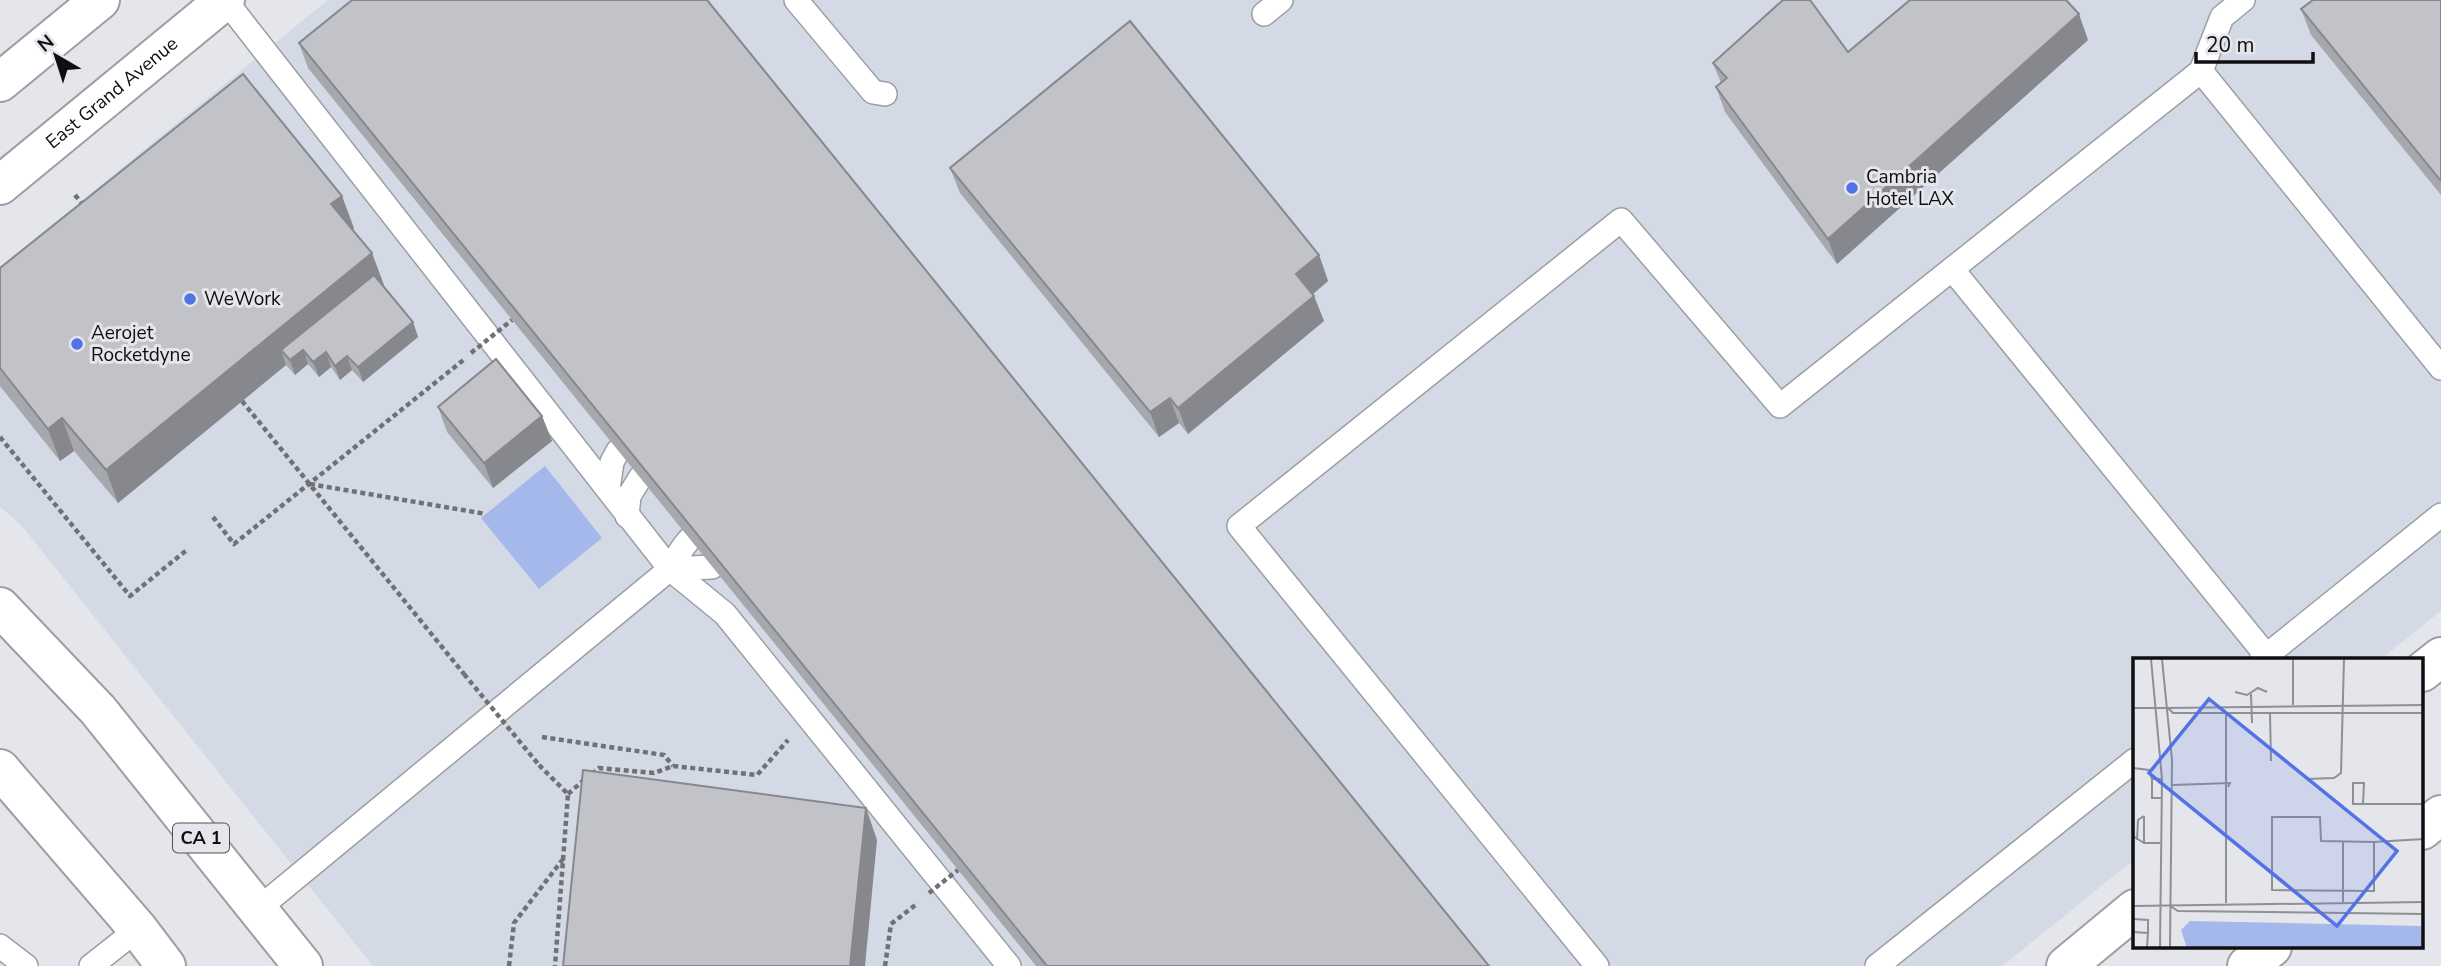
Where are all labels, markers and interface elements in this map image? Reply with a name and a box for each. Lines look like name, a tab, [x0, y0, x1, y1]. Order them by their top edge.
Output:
north arrow	[21, 21, 91, 91]
scale bar	[2196, 21, 2313, 65]
text: N	[32, 29, 60, 58]
street label: East Grand Avenue	[41, 31, 183, 155]
text: 20 m	[2206, 31, 2255, 59]
place label: Cambria Hotel LAX	[1866, 164, 1955, 212]
marker: Cambria Hotel LAX	[1844, 180, 1860, 196]
place label: WeWork	[204, 286, 281, 312]
marker: WeWork	[182, 291, 198, 307]
place label: Aerojet Rocketdyne	[91, 320, 191, 368]
marker: Aerojet Rocketdyne	[69, 336, 85, 352]
inset map	[2133, 658, 2424, 948]
road number: CA 1	[173, 824, 229, 852]

